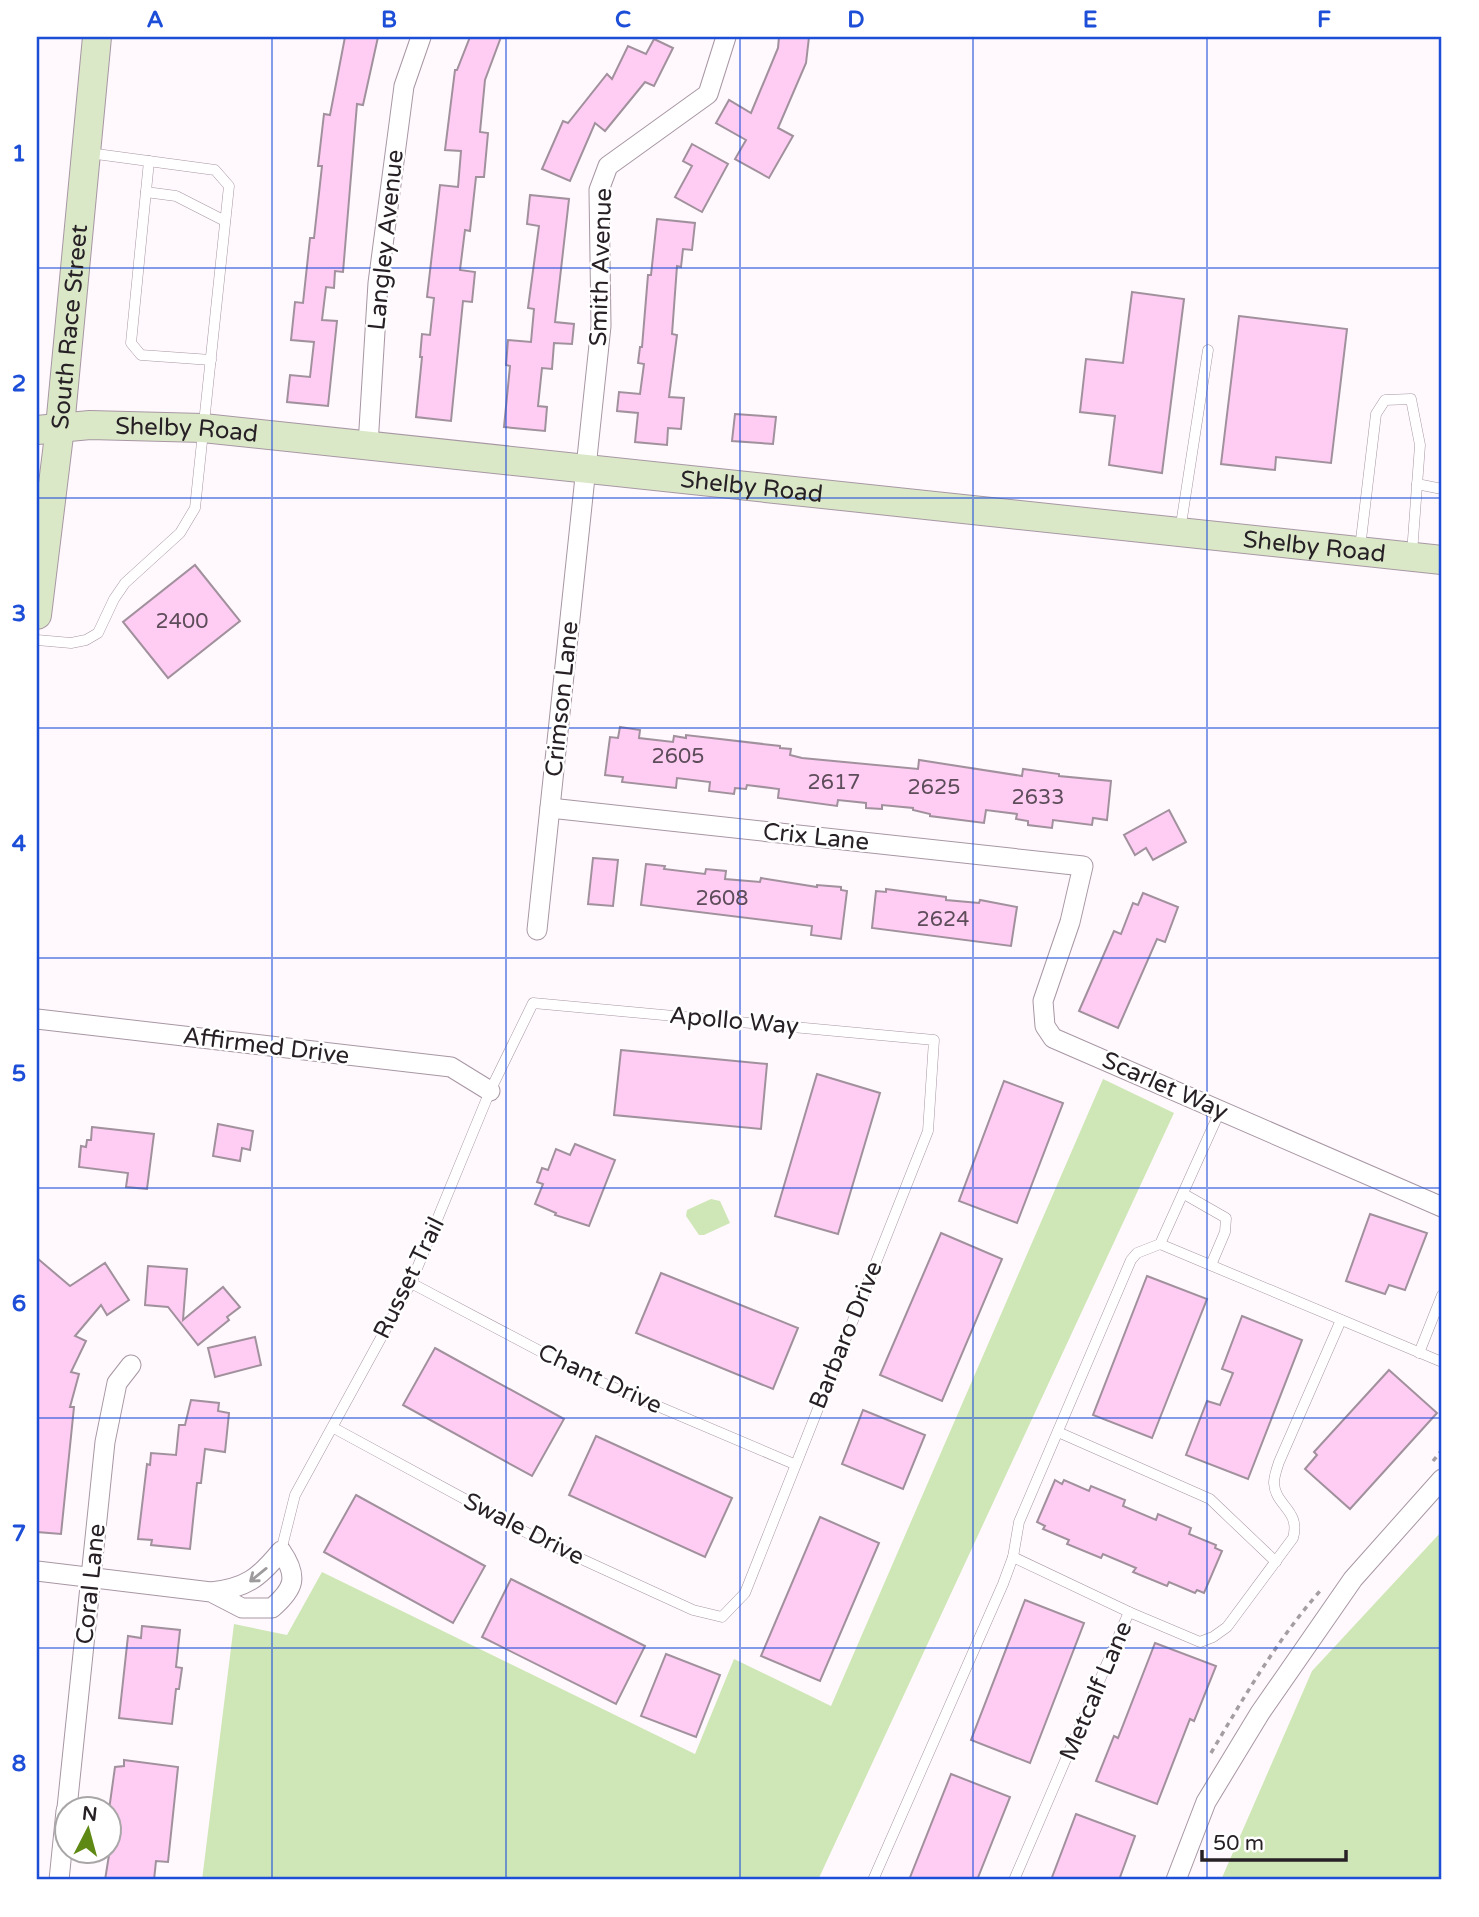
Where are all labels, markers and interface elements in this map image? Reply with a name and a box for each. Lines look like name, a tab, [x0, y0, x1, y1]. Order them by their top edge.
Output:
text: A	[146, 6, 164, 34]
text: B	[381, 6, 397, 34]
text: C	[615, 6, 631, 34]
text: D	[847, 6, 865, 34]
text: E	[1083, 6, 1097, 34]
text: F	[1317, 6, 1331, 34]
text: 1	[12, 140, 26, 168]
street label: Langley Avenue	[362, 148, 410, 332]
street label: Smith Avenue	[584, 187, 618, 347]
street label: South Race Street	[45, 223, 94, 431]
text: 2	[12, 370, 26, 398]
street label: Shelby Road	[115, 411, 260, 448]
street label: Shelby Road	[679, 464, 824, 508]
street label: Shelby Road	[1242, 524, 1387, 568]
text: 3	[12, 600, 26, 628]
house number: 2400	[156, 609, 208, 634]
street label: Crimson Lane	[539, 620, 585, 778]
house number: 2605	[652, 744, 704, 769]
house number: 2617	[808, 770, 860, 795]
house number: 2625	[908, 775, 960, 800]
house number: 2633	[1012, 785, 1064, 810]
street label: Crix Lane	[762, 817, 870, 857]
text: 4	[12, 830, 27, 858]
house number: 2608	[696, 886, 748, 911]
house number: 2624	[917, 907, 969, 932]
street label: Apollo Way	[668, 1001, 800, 1041]
street label: Affirmed Drive	[181, 1021, 351, 1071]
street label: Scarlet Way	[1098, 1045, 1233, 1127]
text: 5	[12, 1060, 26, 1088]
street label: Russet Trail	[367, 1213, 451, 1343]
street label: Barbaro Drive	[803, 1257, 889, 1413]
text: 6	[12, 1290, 26, 1318]
street label: Chant Drive	[533, 1338, 667, 1420]
street label: Swale Drive	[459, 1486, 589, 1572]
text: 7	[12, 1520, 26, 1548]
street label: Coral Lane	[70, 1522, 112, 1646]
one-way arrow	[249, 1567, 267, 1583]
street label: Metcalf Lane	[1054, 1617, 1138, 1765]
text: 8	[12, 1750, 26, 1778]
north arrow	[52, 1794, 122, 1864]
text: N	[81, 1802, 98, 1826]
scale bar	[1202, 1819, 1346, 1863]
text: 50 m	[1213, 1831, 1264, 1856]

